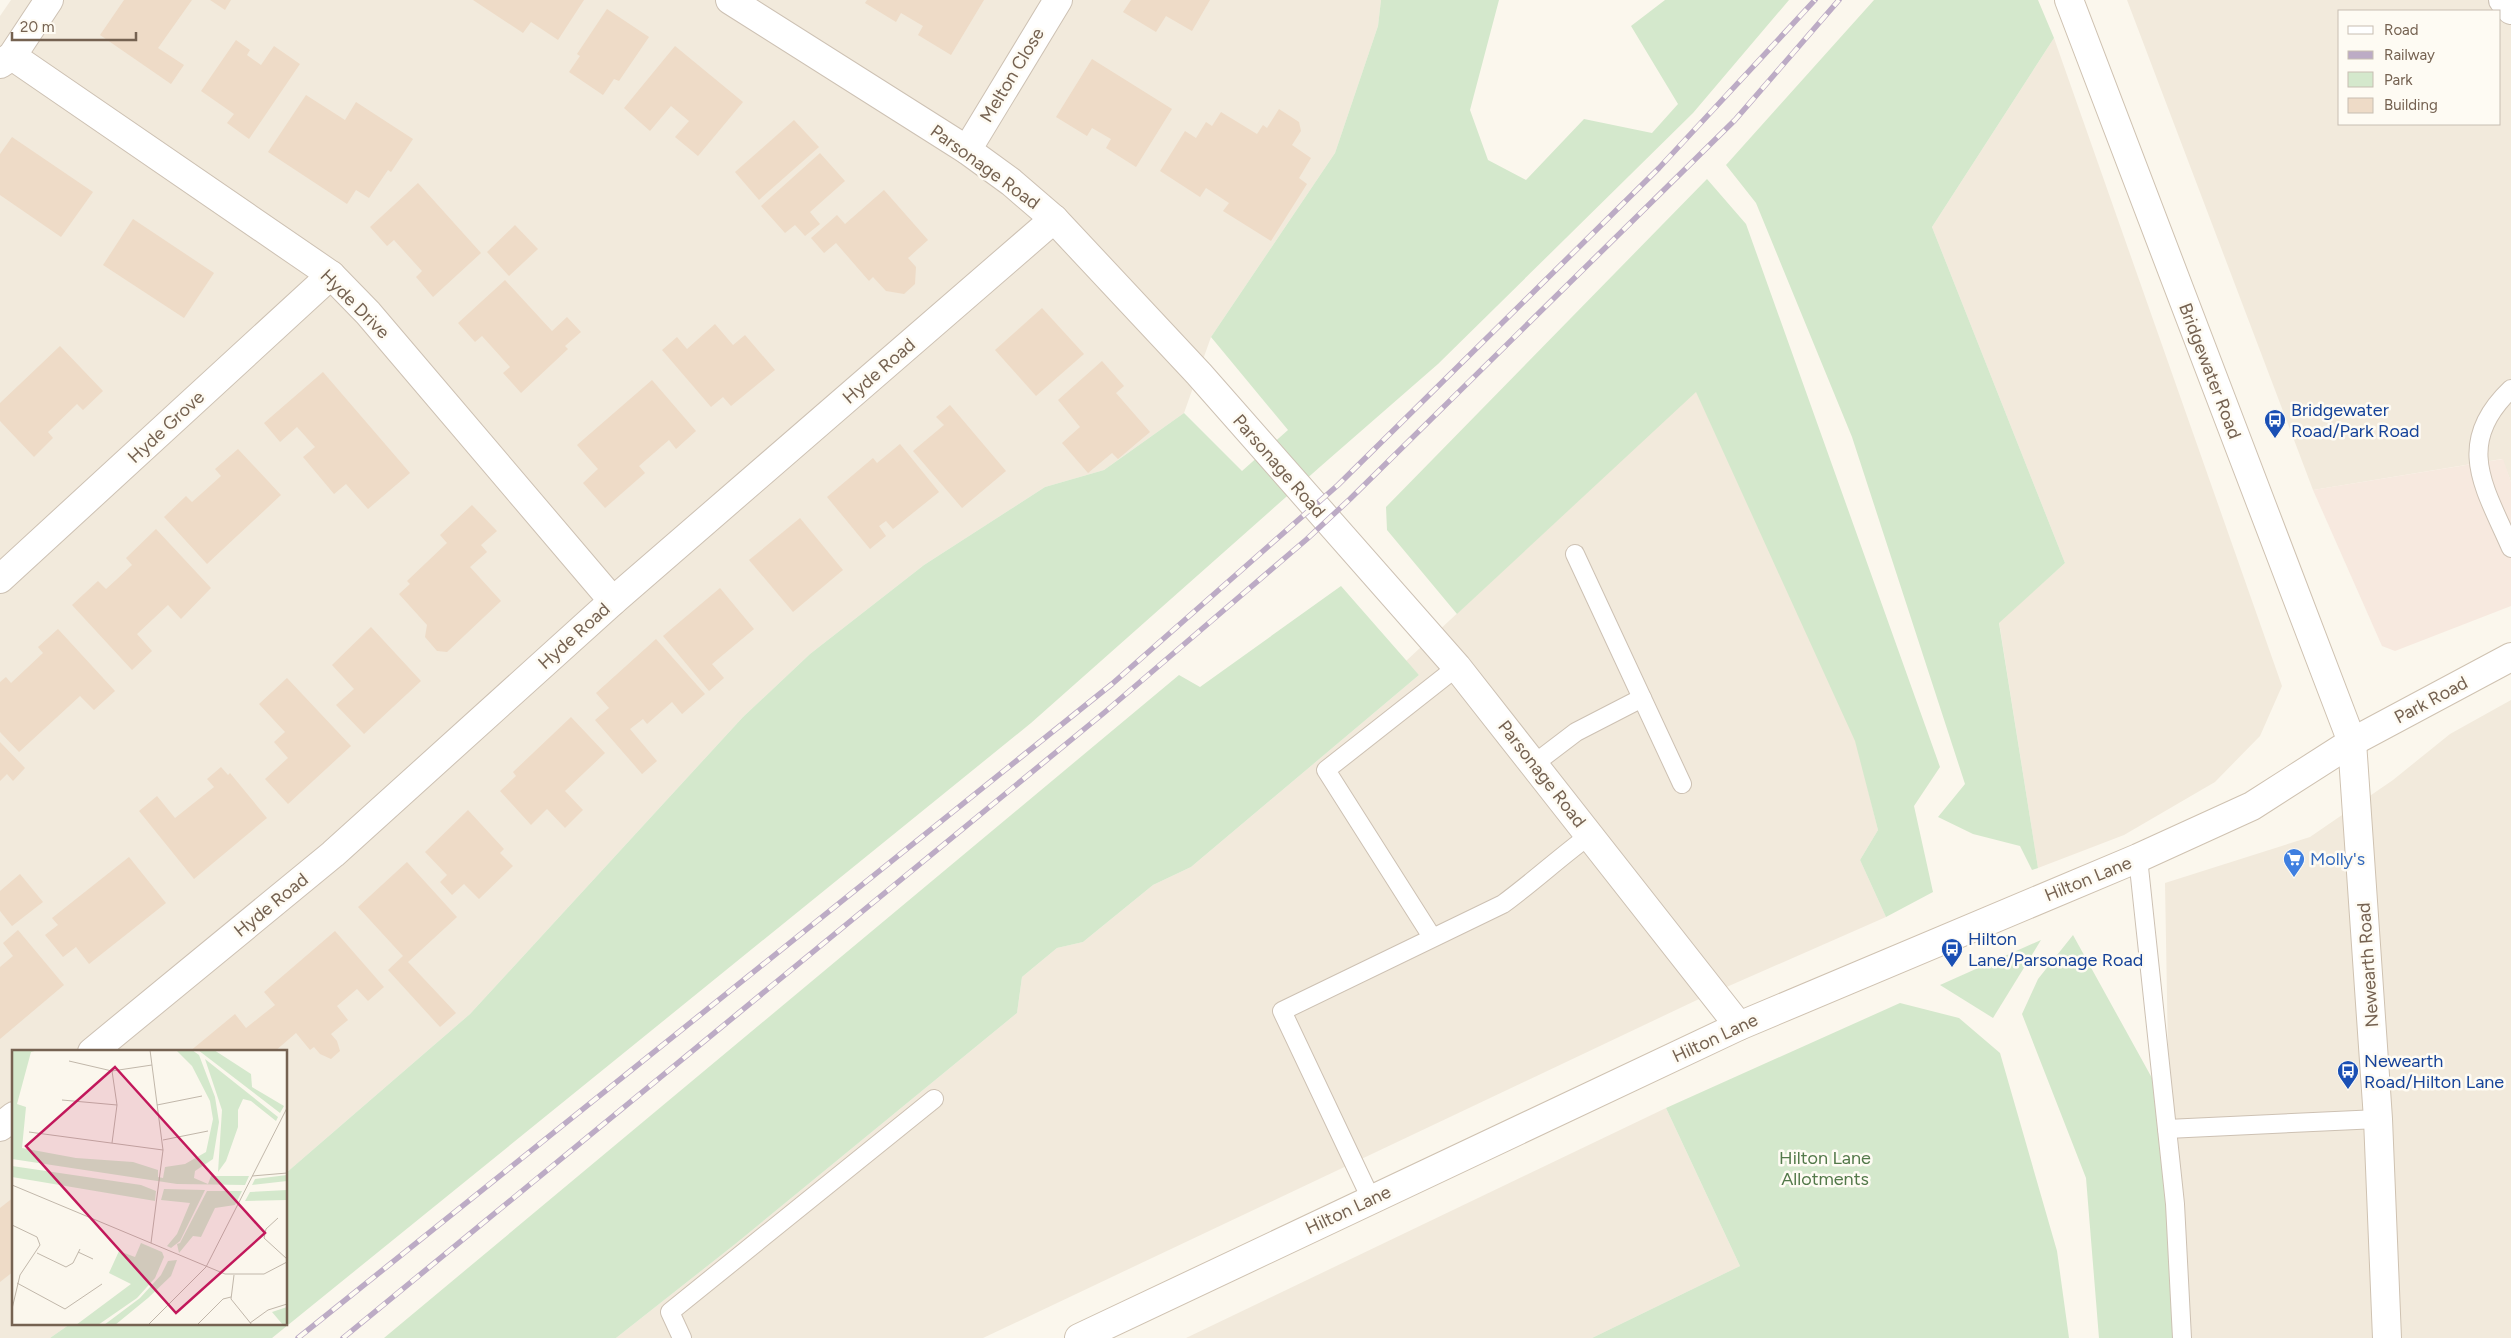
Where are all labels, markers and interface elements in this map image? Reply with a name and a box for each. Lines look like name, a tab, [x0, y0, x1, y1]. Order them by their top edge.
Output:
scale bar	[12, 10, 136, 42]
legend	[2338, 10, 2501, 125]
text: 20 m	[20, 18, 54, 36]
text: Road	[2384, 21, 2419, 39]
street label: Melton Close	[975, 24, 1049, 126]
text: Railway	[2384, 46, 2435, 64]
text: Park	[2384, 71, 2413, 89]
text: Building	[2384, 96, 2438, 114]
street label: Parsonage Road	[926, 120, 1044, 214]
street label: Hyde Drive	[316, 265, 394, 343]
street label: Bridgewater Road	[2174, 300, 2246, 442]
street label: Hyde Road	[838, 333, 920, 409]
street label: Hyde Grove	[123, 386, 209, 468]
place label: Bridgewater Road/Park Road	[2291, 399, 2420, 442]
bus stop icon: Bridgewater Road/Park Road	[2263, 408, 2287, 439]
street label: Parsonage Road	[1228, 410, 1330, 522]
street label: Hyde Road	[534, 598, 614, 674]
street label: Park Road	[2390, 671, 2472, 729]
street label: Parsonage Road	[1493, 716, 1591, 832]
supermarket icon: Molly's	[2282, 847, 2306, 878]
place label: Molly's	[2310, 848, 2365, 870]
street label: Hilton Lane	[2041, 852, 2135, 906]
street label: Hyde Road	[229, 868, 313, 942]
street label: Newearth Road	[2353, 902, 2383, 1028]
place label: Hilton Lane/Parsonage Road	[1968, 928, 2143, 971]
bus stop icon: Hilton Lane/Parsonage Road	[1940, 937, 1964, 968]
street label: Hilton Lane	[1669, 1009, 1761, 1067]
inset map	[12, 1050, 288, 1326]
place label: Newearth Road/Hilton Lane	[2364, 1050, 2504, 1093]
bus stop icon: Newearth Road/Hilton Lane	[2336, 1059, 2360, 1090]
park label: Hilton Lane Allotments	[1779, 1147, 1871, 1190]
street label: Hilton Lane	[1302, 1181, 1394, 1239]

